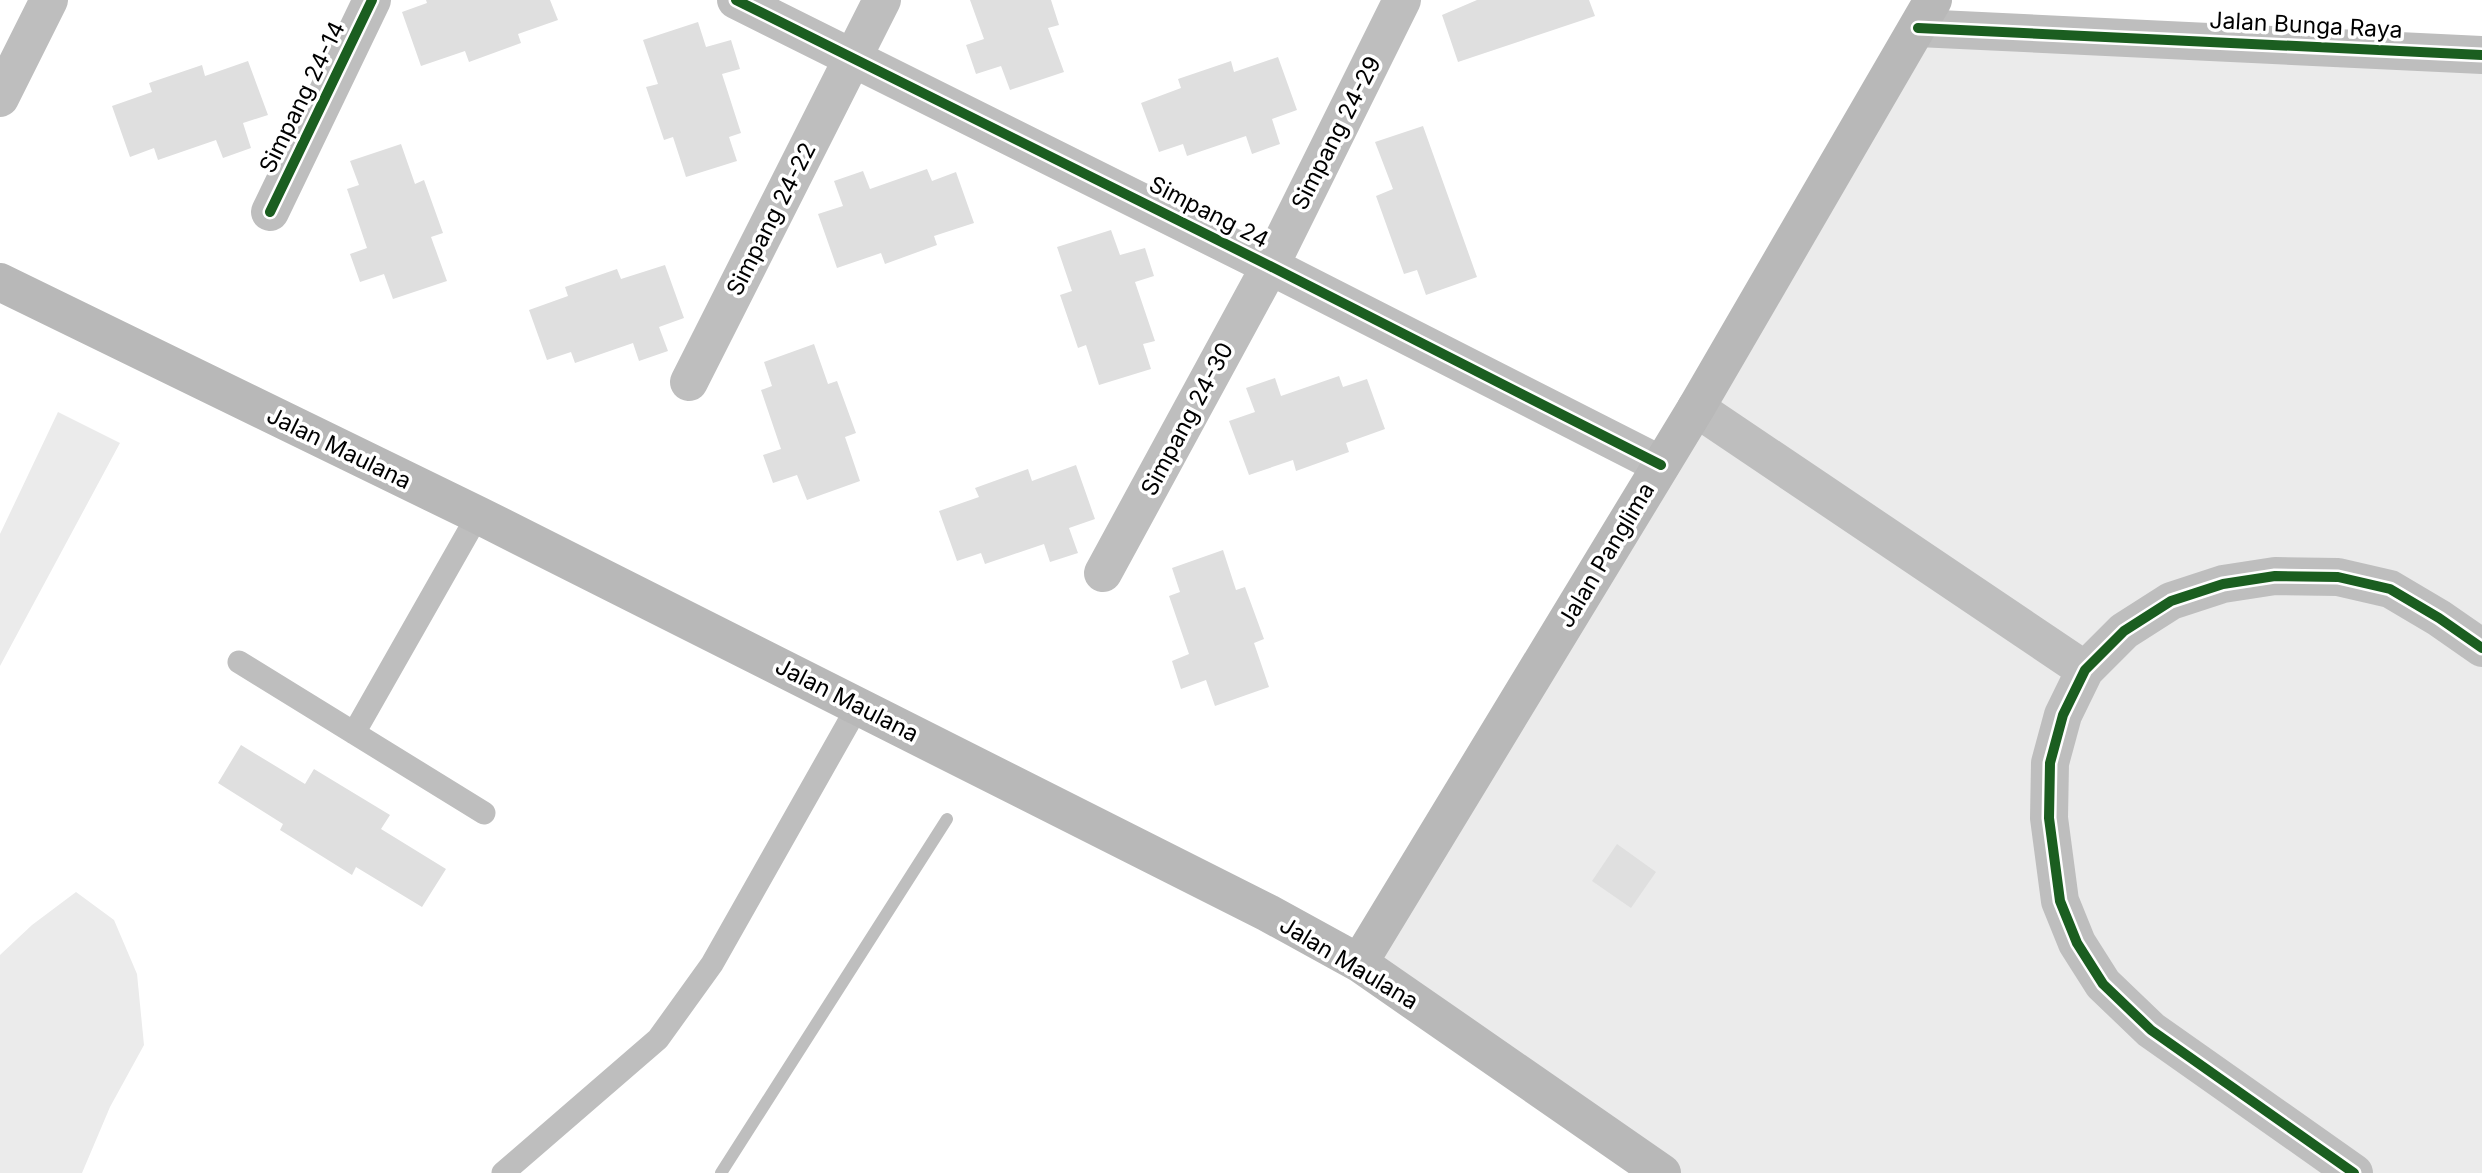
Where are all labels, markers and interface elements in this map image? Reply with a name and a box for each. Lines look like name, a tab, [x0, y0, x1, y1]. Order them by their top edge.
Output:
street label: Jalan Bunga Raya	[2209, 6, 2403, 44]
street label: Simpang 24-14	[253, 17, 351, 177]
street label: Simpang 24-29	[1285, 52, 1387, 214]
street label: Simpang 24-22	[720, 138, 822, 300]
street label: Simpang 24	[1145, 170, 1273, 254]
street label: Simpang 24-30	[1135, 338, 1239, 500]
street label: Jalan Maulana	[262, 401, 416, 495]
street label: Jalan Panglima	[1552, 477, 1660, 633]
street label: Jalan Maulana	[771, 652, 923, 748]
street label: Jalan Maulana	[1275, 911, 1423, 1015]

